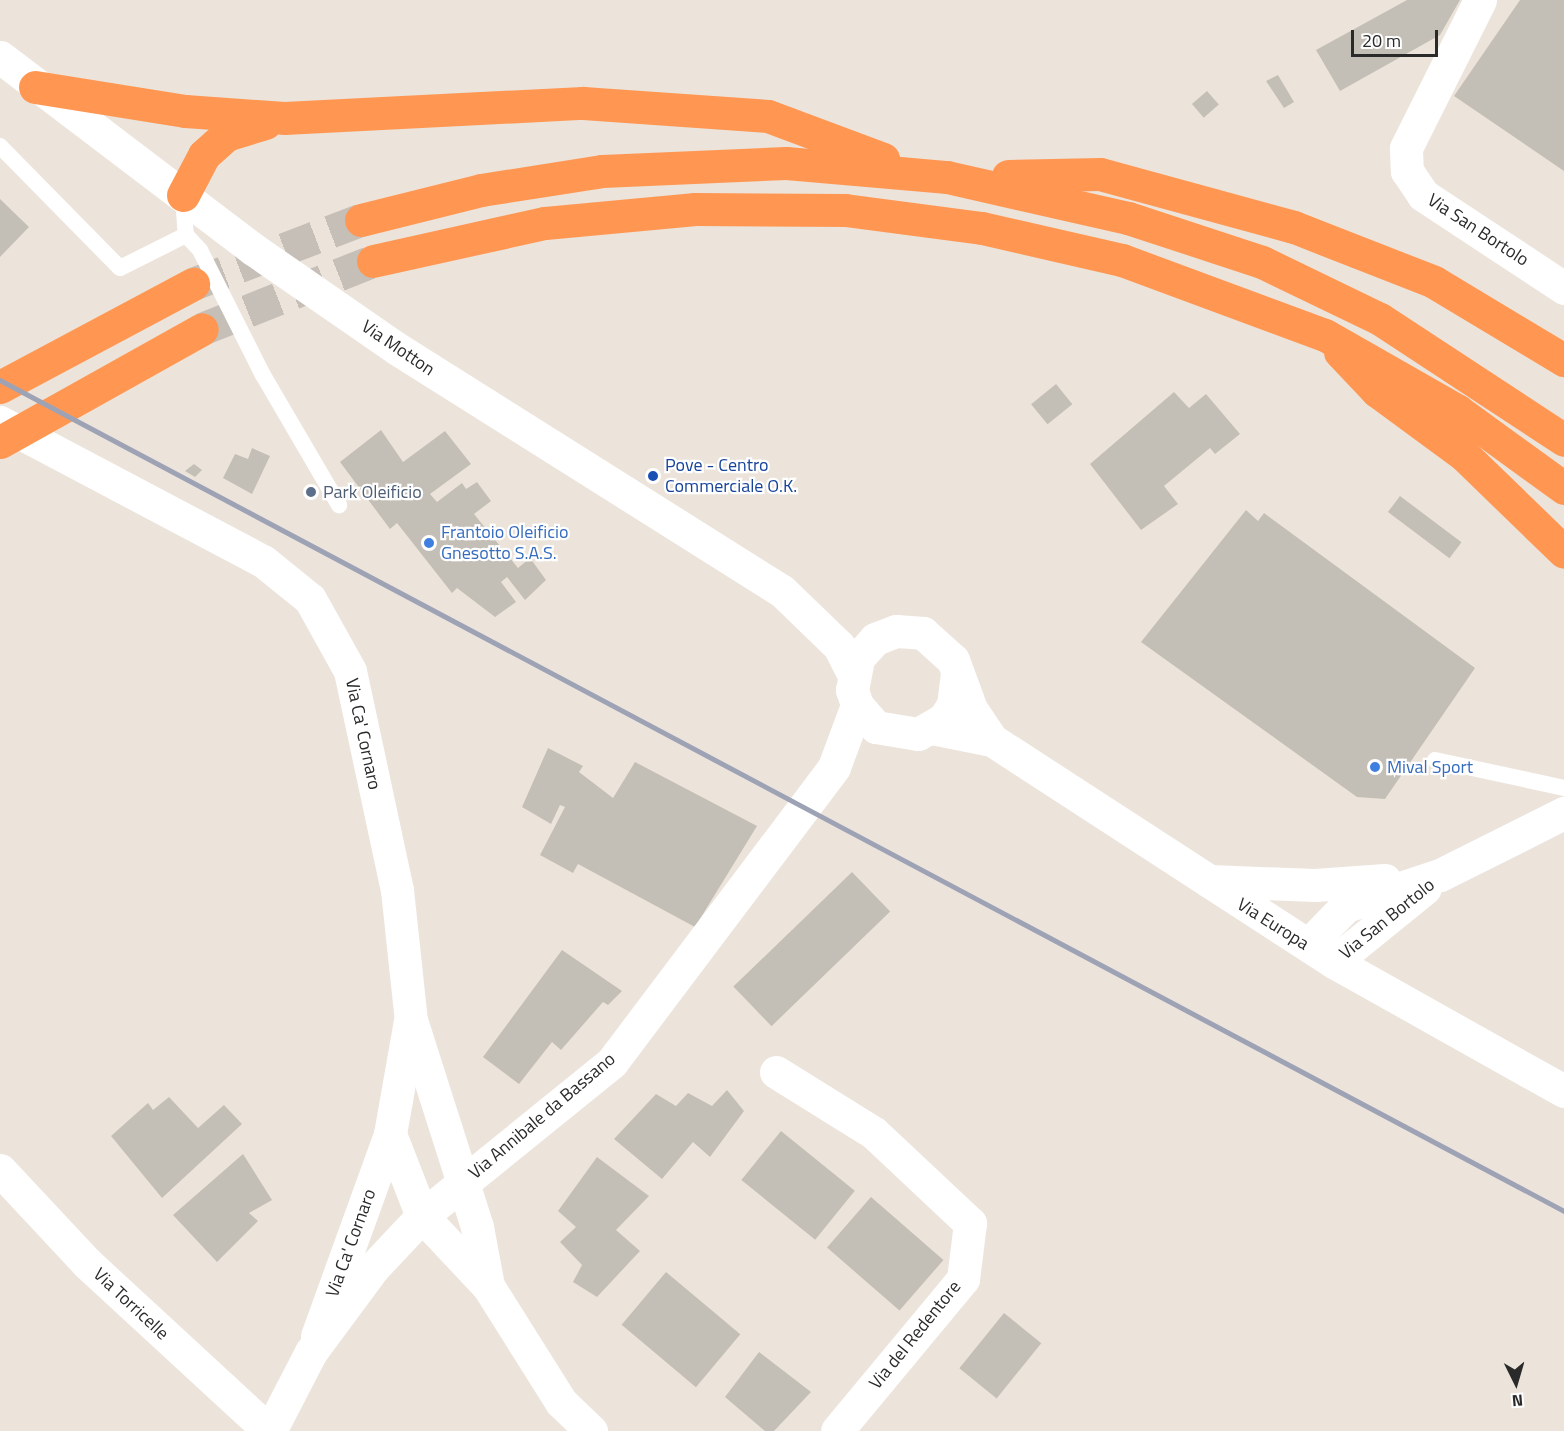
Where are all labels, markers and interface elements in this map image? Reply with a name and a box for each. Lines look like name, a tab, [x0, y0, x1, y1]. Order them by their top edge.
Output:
scale bar	[1354, 18, 1441, 56]
text: 20 m	[1362, 27, 1401, 54]
street label: Via San Bortolo	[1423, 189, 1533, 271]
street label: Via Motton	[357, 316, 439, 380]
place label: Pove - Centro Commerciale O.K.	[665, 455, 797, 498]
marker: Pove - Centro Commerciale O.K.	[646, 469, 660, 483]
place label: Park Oleificio	[323, 481, 422, 503]
marker: Park Oleificio	[304, 485, 318, 499]
place label: Frantoio Oleificio Gnesotto S.A.S.	[441, 522, 568, 564]
marker: Frantoio Oleificio Gnesotto S.A.S.	[422, 536, 436, 550]
street label: Via Ca' Cornaro	[341, 676, 385, 792]
place label: Mival Sport	[1387, 756, 1473, 778]
marker: Mival Sport	[1368, 760, 1382, 774]
street label: Via San Bortolo	[1335, 874, 1439, 964]
street label: Via Europa	[1233, 893, 1313, 955]
street label: Via Annibale da Bassano	[464, 1048, 620, 1184]
street label: Via Ca' Cornaro	[321, 1186, 381, 1300]
street label: Via Torricelle	[89, 1264, 173, 1344]
street label: Via del Redentore	[865, 1276, 965, 1394]
north arrow	[1486, 1353, 1546, 1413]
text: N	[1511, 1388, 1524, 1413]

